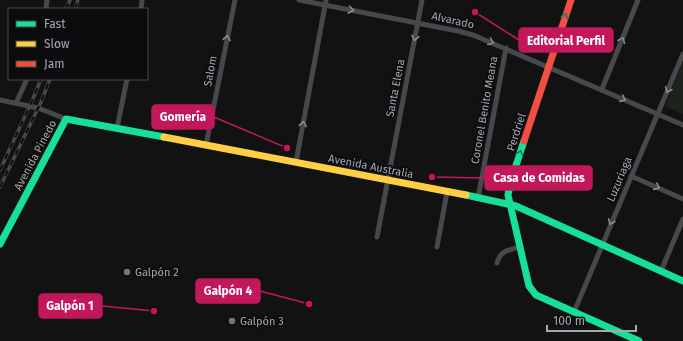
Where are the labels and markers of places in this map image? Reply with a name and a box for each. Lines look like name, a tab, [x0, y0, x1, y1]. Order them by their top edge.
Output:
callout: Editorial Perfil	[519, 28, 613, 52]
callout: Gomería	[152, 105, 214, 129]
callout: Casa de Comidas	[485, 166, 592, 190]
place label: Galpón 2	[135, 266, 179, 279]
marker: Galpón 2	[122, 267, 132, 277]
callout: Galpón 4	[196, 279, 260, 303]
callout: Galpón 1	[39, 294, 102, 318]
place label: Galpón 3	[240, 315, 284, 328]
marker: Galpón 3	[227, 316, 237, 326]

